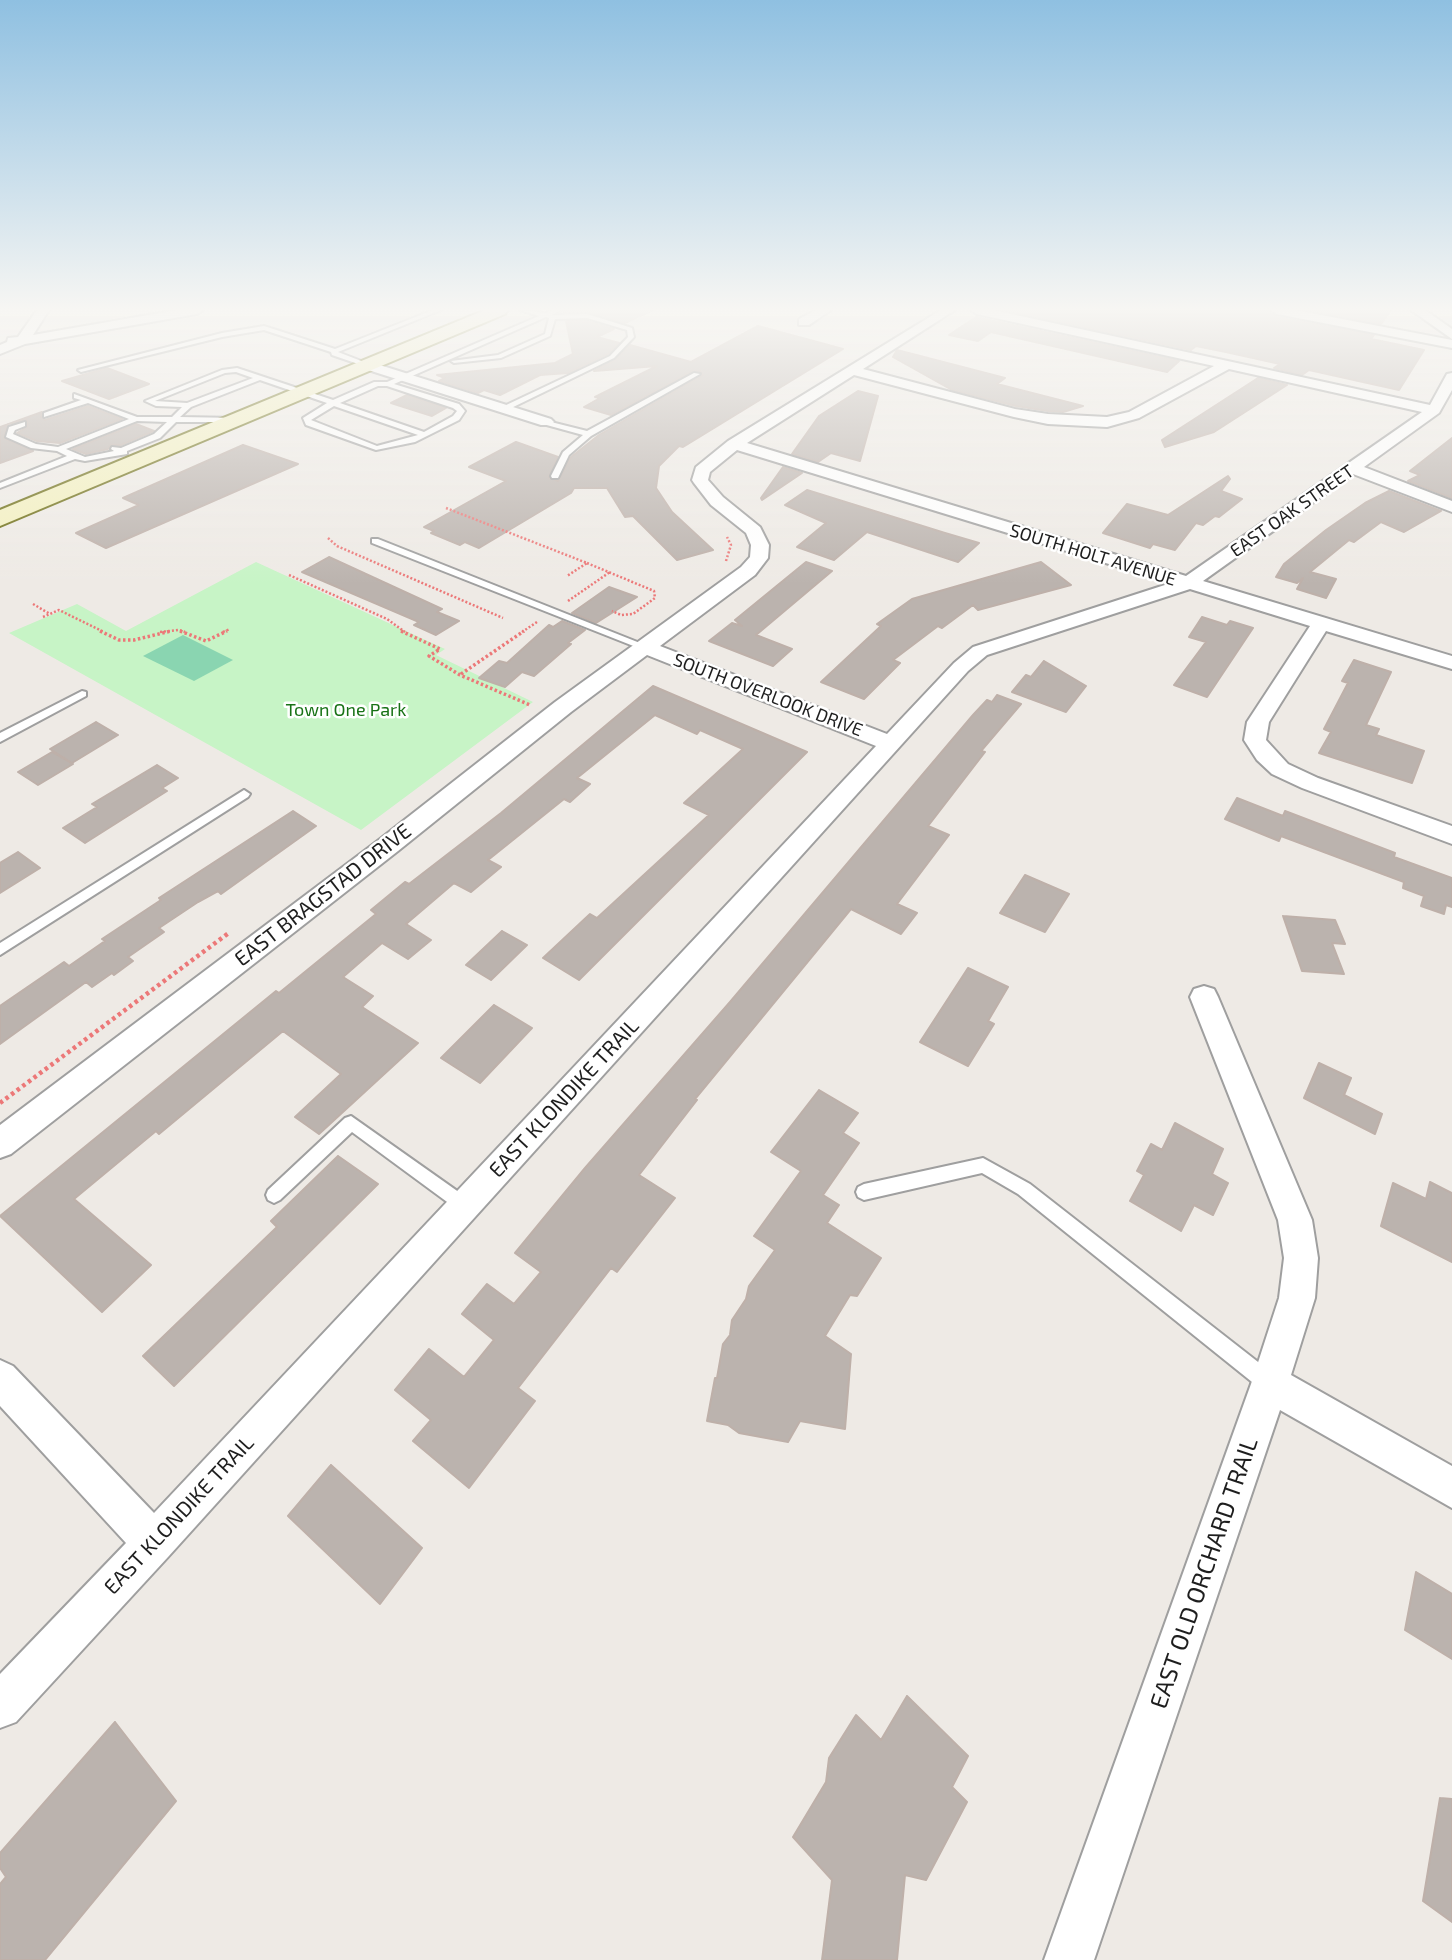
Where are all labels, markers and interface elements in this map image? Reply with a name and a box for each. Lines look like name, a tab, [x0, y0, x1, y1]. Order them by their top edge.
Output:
street label: EAST OAK STREET	[1226, 460, 1358, 562]
street label: SOUTH HOLT AVENUE	[1007, 519, 1179, 591]
street label: SOUTH OVERLOOK DRIVE	[670, 649, 866, 741]
park label: Town One Park	[286, 699, 406, 721]
street label: EAST BRAGSTAD DRIVE	[230, 818, 416, 972]
street label: EAST KLONDIKE TRAIL	[484, 1013, 644, 1183]
street label: EAST KLONDIKE TRAIL	[99, 1430, 259, 1600]
street label: EAST OLD ORCHARD TRAIL	[1144, 1434, 1264, 1712]

